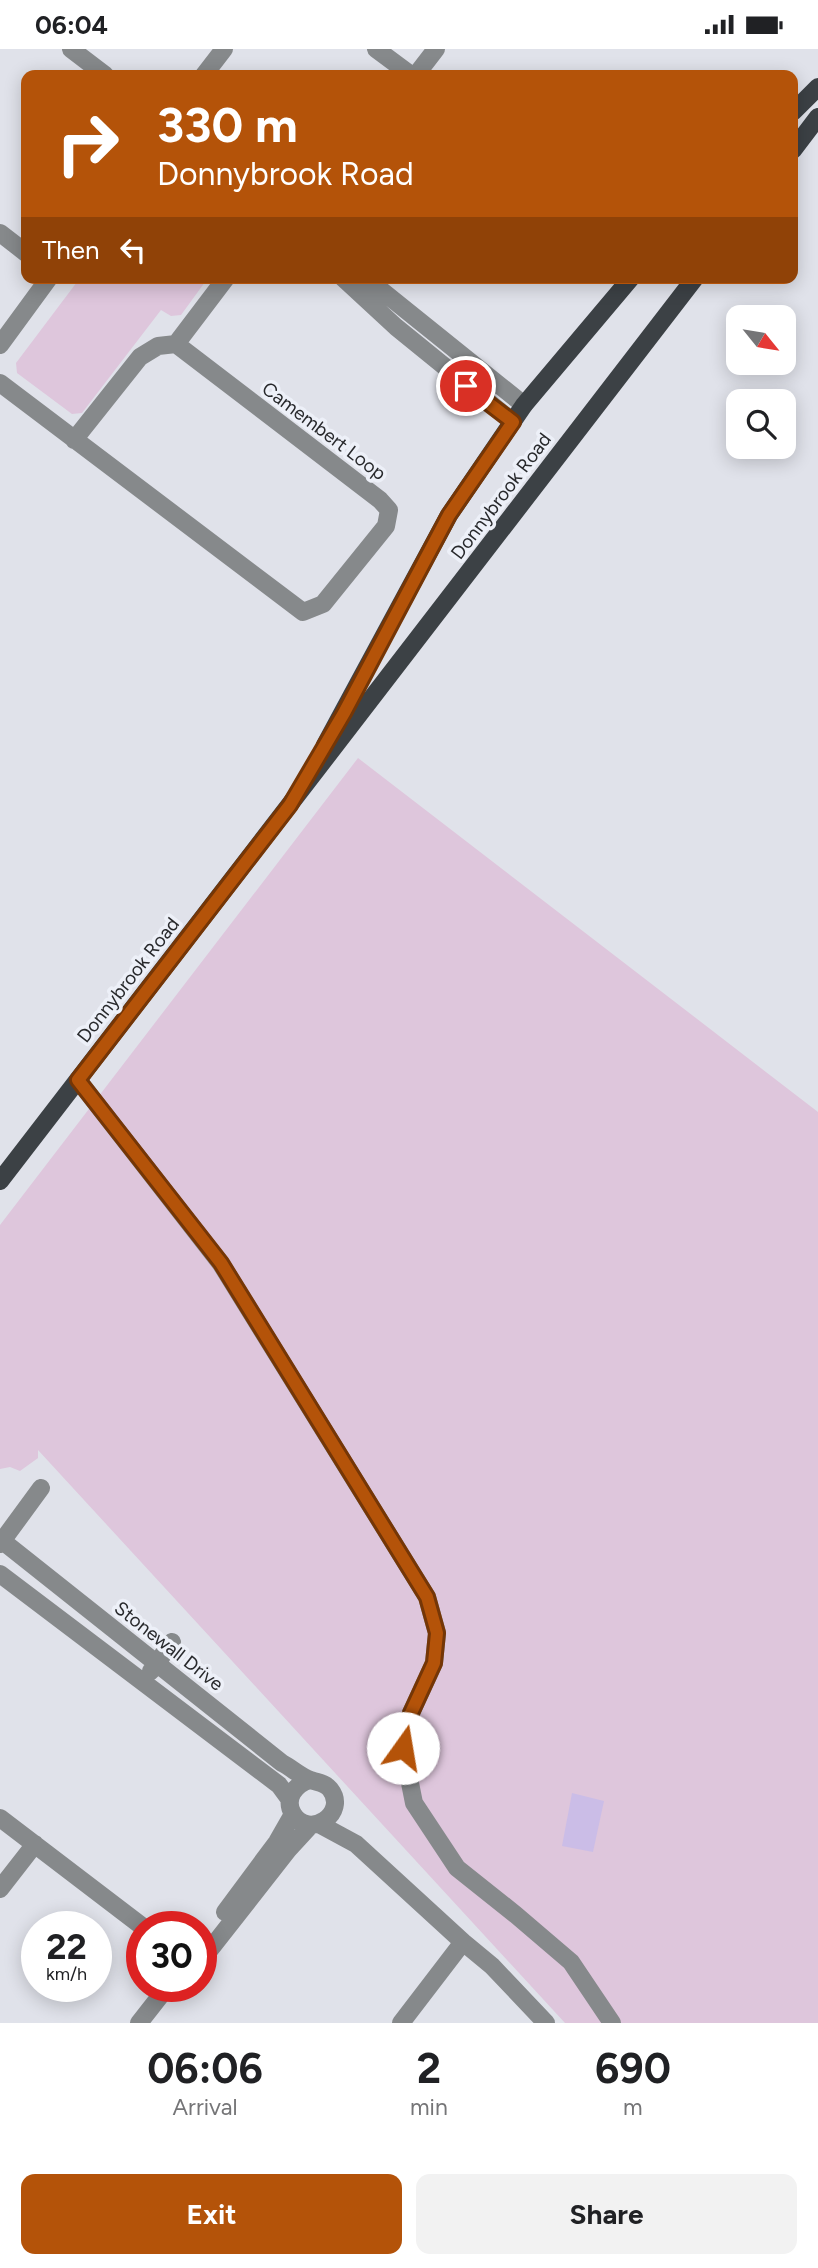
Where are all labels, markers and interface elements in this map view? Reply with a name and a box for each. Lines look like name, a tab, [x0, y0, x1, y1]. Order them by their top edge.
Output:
text: 06:04	[35, 9, 108, 41]
text: 330 m	[157, 95, 298, 154]
icon: right	[42, 98, 133, 189]
text: Donnybrook Road	[157, 155, 414, 193]
icon: left	[114, 231, 152, 269]
text: Then	[42, 234, 100, 266]
north arrow	[726, 305, 796, 375]
map controls	[726, 305, 796, 459]
pin	[436, 356, 496, 416]
icon: arrive	[447, 367, 485, 405]
street label: Camembert Loop	[258, 377, 390, 485]
button: search	[726, 389, 796, 459]
street label: Donnybrook Road	[446, 428, 556, 564]
street label: Donnybrook Road	[72, 913, 184, 1047]
street label: Stonewall Drive	[110, 1596, 228, 1696]
position arrow	[366, 1711, 440, 1785]
speed limit sign: 30	[126, 1911, 217, 2002]
text: 22	[46, 1926, 87, 1968]
text: km/h	[46, 1963, 87, 1985]
text: 06:06	[147, 2043, 263, 2094]
text: 2	[417, 2043, 441, 2094]
text: 690	[595, 2043, 671, 2094]
text: Arrival	[173, 2093, 237, 2121]
text: min	[410, 2093, 448, 2121]
text: m	[623, 2093, 643, 2121]
button: Exit	[21, 2174, 402, 2254]
button: Share	[416, 2174, 797, 2254]

